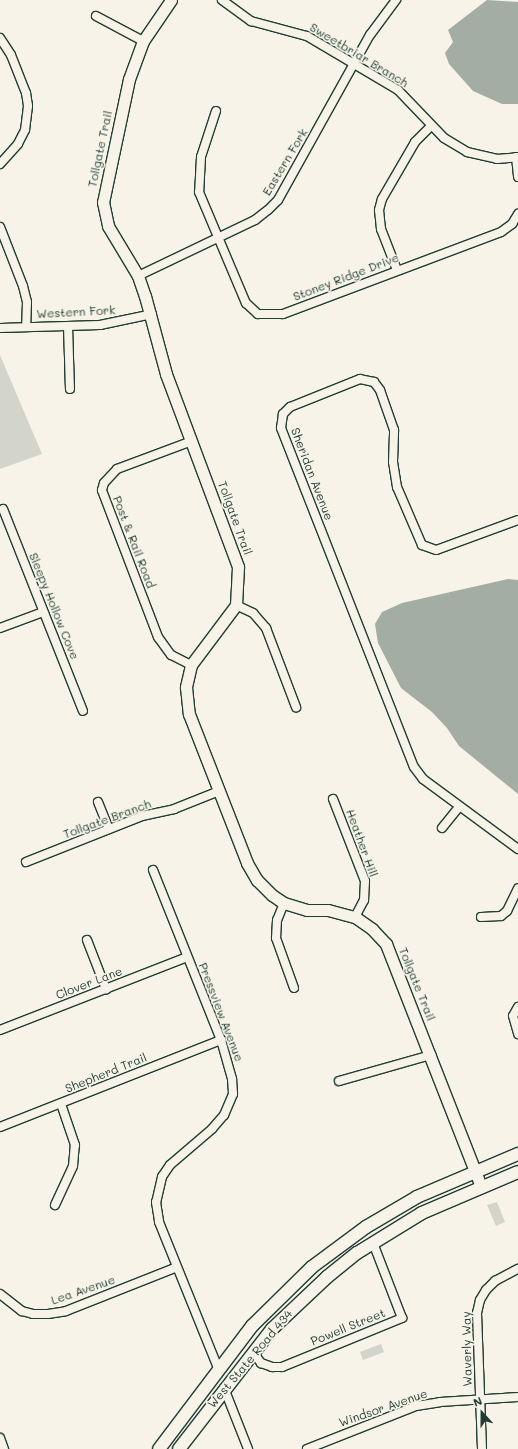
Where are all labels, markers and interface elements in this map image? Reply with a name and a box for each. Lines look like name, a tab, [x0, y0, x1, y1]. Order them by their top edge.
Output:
street label: Sweetbriar Branch	[307, 20, 411, 90]
street label: Tollgate Trail	[85, 110, 115, 188]
street label: Eastern Fork	[259, 126, 311, 198]
street label: Stoney Ridge Drive	[291, 250, 401, 304]
street label: Western Fork	[36, 303, 116, 321]
street label: Sheridan Avenue	[288, 426, 336, 522]
street label: Tollgate Trail	[215, 479, 255, 557]
street label: Post & Rail Road	[110, 494, 158, 590]
street label: Sleepy Hollow Cove	[26, 551, 82, 661]
street label: Tollgate Branch	[61, 796, 153, 842]
street label: Heather Hill	[343, 807, 381, 879]
street label: Tollgate Trail	[396, 945, 438, 1023]
street label: Pressview Avenue	[196, 961, 246, 1063]
street label: Clover Lane	[54, 964, 124, 1002]
street label: Shepherd Trail	[63, 1050, 149, 1096]
street label: Lea Avenue	[49, 1272, 117, 1308]
street label: Powell Street	[309, 1305, 387, 1349]
street label: West State Road 434	[205, 1307, 295, 1411]
street label: Waverly Way	[459, 1311, 475, 1387]
street label: Windsor Avenue	[337, 1386, 429, 1430]
north arrow	[462, 1393, 502, 1433]
text: N	[471, 1393, 484, 1410]

